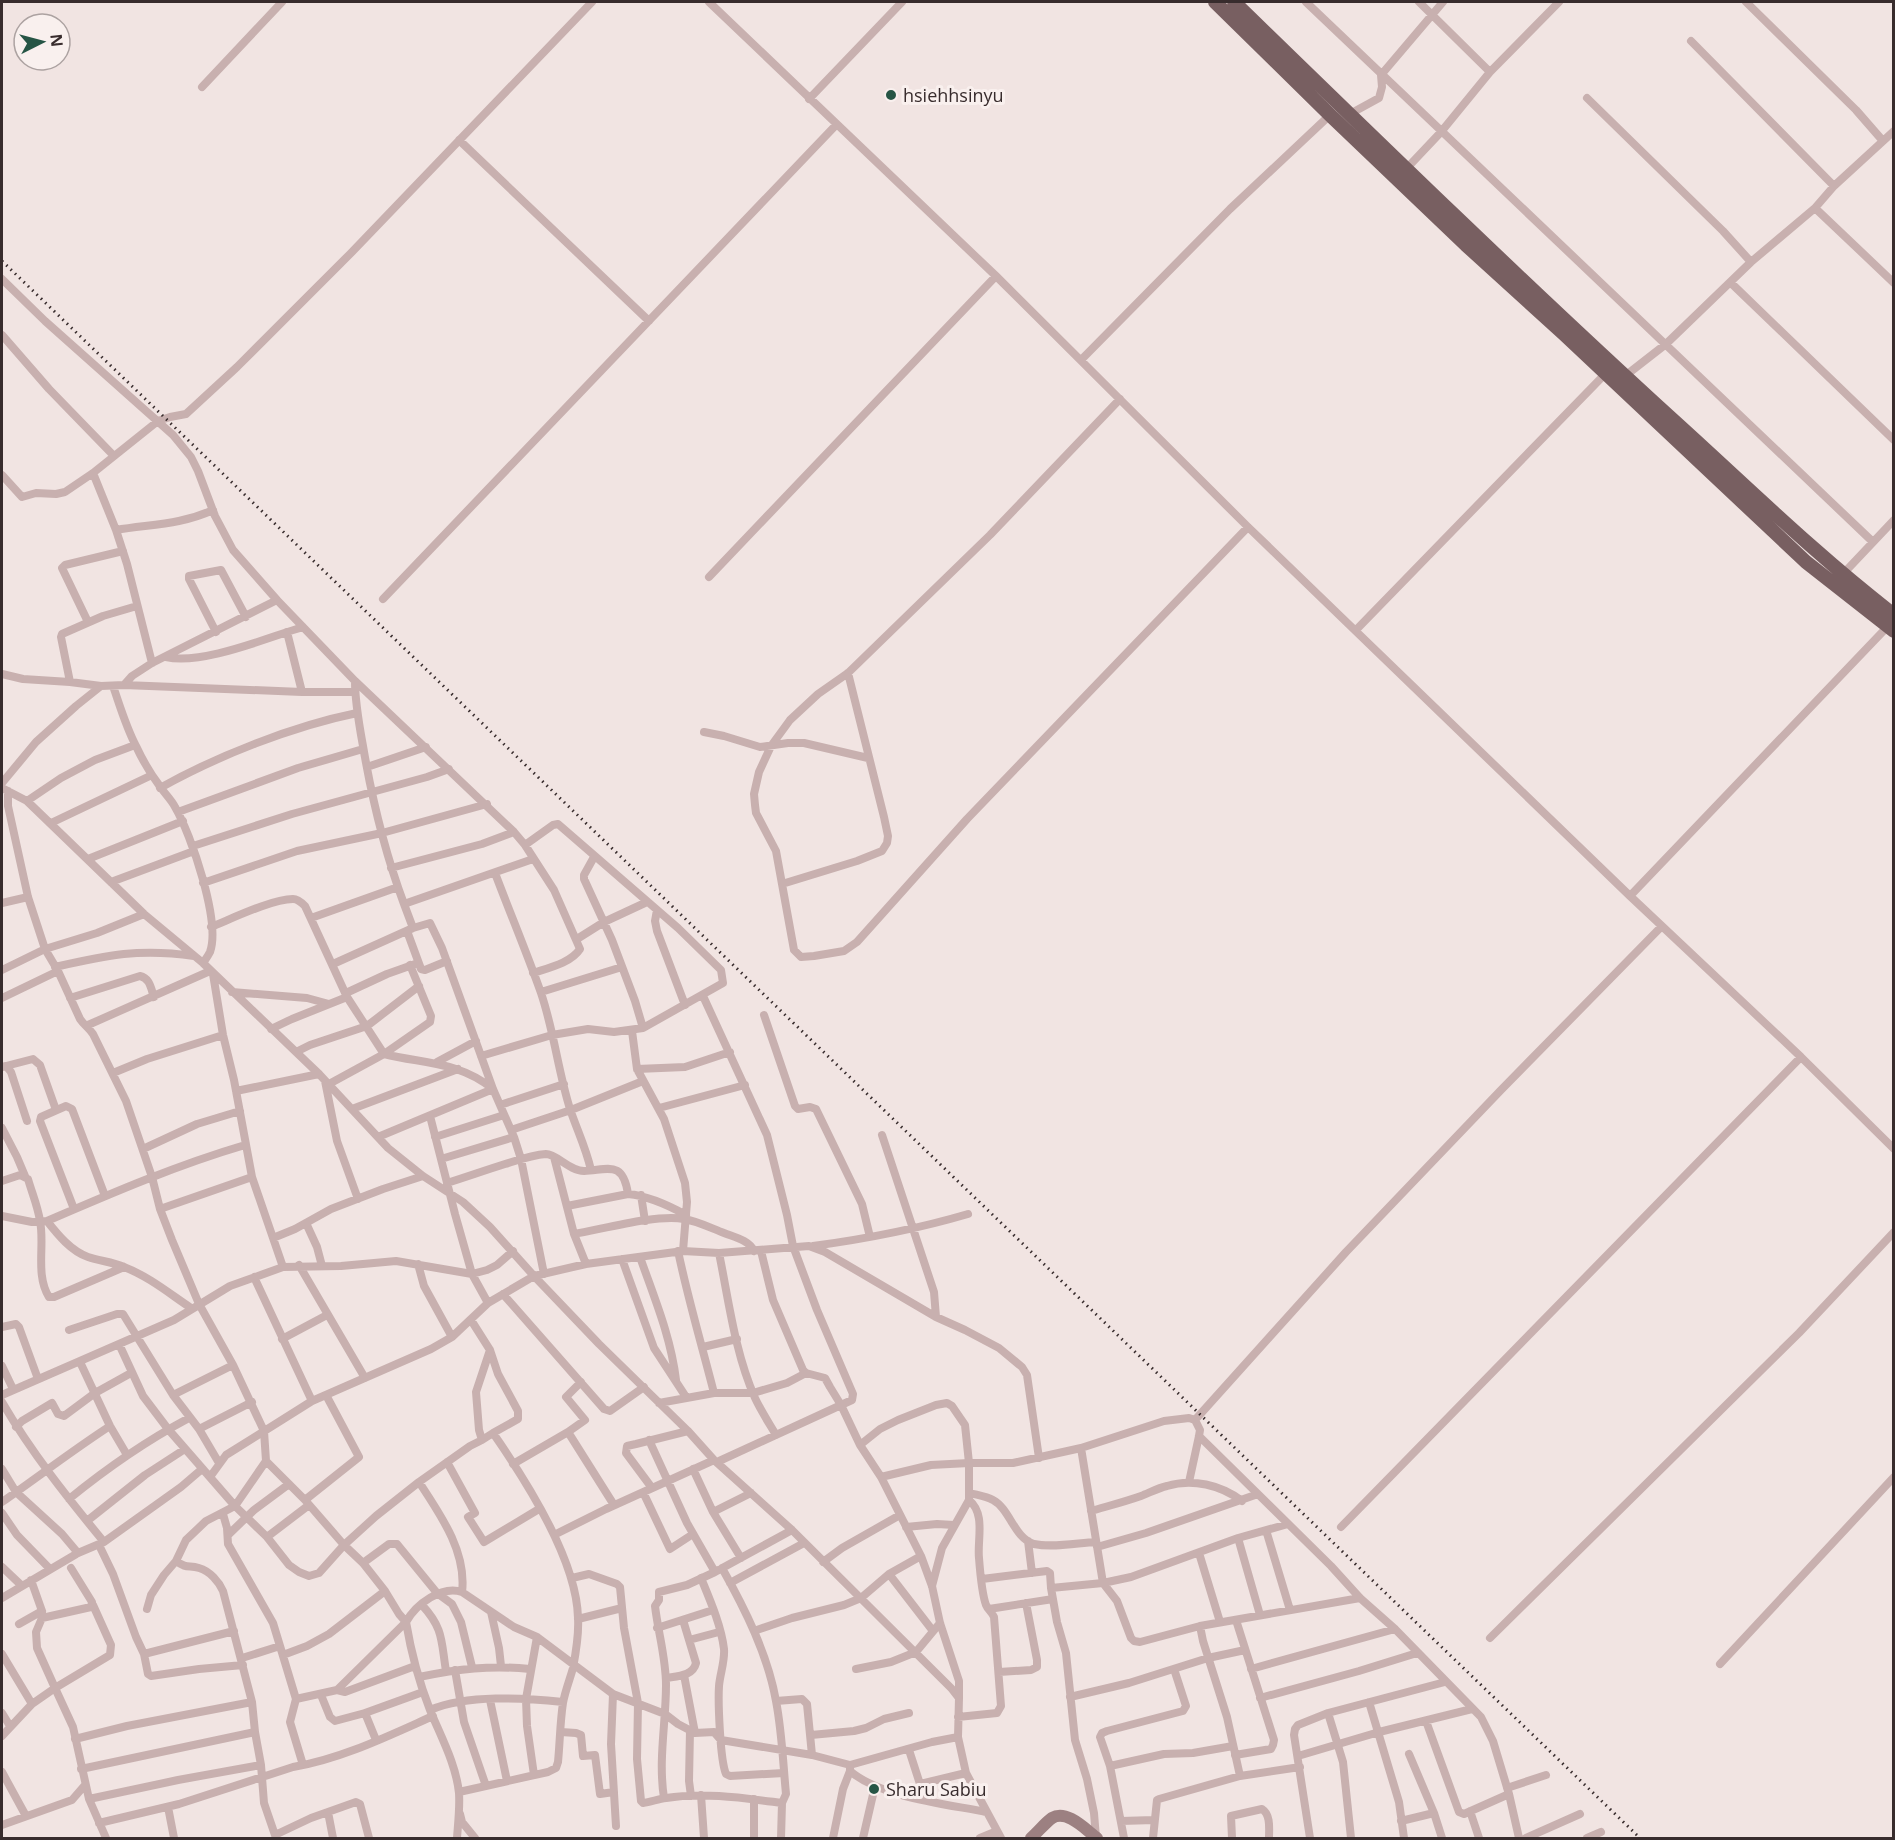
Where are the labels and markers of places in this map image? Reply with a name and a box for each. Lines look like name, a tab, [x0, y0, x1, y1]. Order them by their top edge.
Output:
place label: hsiehhsinyu	[903, 83, 1004, 107]
marker: hsiehhsinyu	[884, 88, 898, 102]
place label: Sharu Sabiu	[886, 1777, 986, 1801]
marker: Sharu Sabiu	[867, 1782, 881, 1796]

